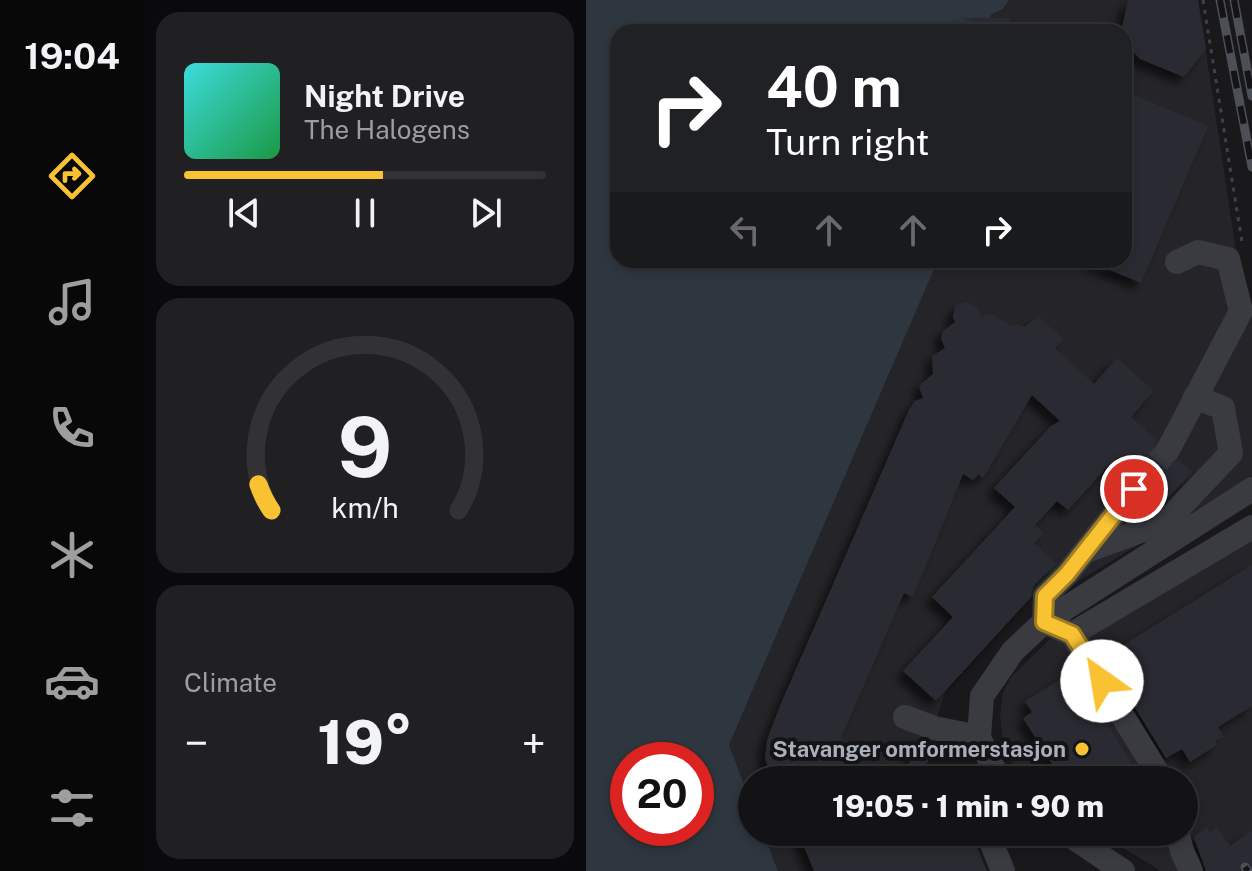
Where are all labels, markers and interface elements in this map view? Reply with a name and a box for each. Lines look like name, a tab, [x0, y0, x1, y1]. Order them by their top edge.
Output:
text: 19:04	[24, 35, 120, 77]
text: 40 m	[766, 54, 902, 120]
icon: right	[634, 56, 738, 160]
text: Night Drive	[304, 78, 465, 114]
text: The Halogens	[304, 114, 470, 145]
text: Turn right	[766, 121, 929, 163]
icon: directions	[44, 148, 100, 204]
icon: previous	[222, 191, 266, 235]
icon: pause	[343, 191, 387, 235]
icon: next	[464, 191, 508, 235]
icon: left	[723, 208, 767, 252]
icon: ahead	[807, 208, 851, 252]
icon: ahead	[891, 208, 935, 252]
icon: right	[975, 208, 1019, 252]
icon: music	[44, 274, 100, 330]
text: 9	[338, 398, 392, 496]
icon: phone	[44, 400, 100, 456]
pin	[1100, 455, 1168, 523]
icon: arrive	[1112, 467, 1156, 511]
text: km/h	[331, 492, 399, 525]
icon: climate	[44, 527, 100, 583]
position arrow	[1060, 639, 1144, 723]
icon: car	[44, 653, 100, 709]
text: Climate	[184, 667, 277, 698]
text: 19°	[317, 707, 413, 778]
text: −	[184, 717, 208, 769]
text: +	[522, 717, 546, 769]
place label: Stavanger omformerstasjon	[773, 736, 1066, 762]
marker: Stavanger omformerstasjon	[1073, 740, 1091, 758]
speed limit sign: 20	[610, 742, 714, 846]
icon: filters	[44, 780, 100, 836]
text: 19:05 · 1 min · 90 m	[832, 788, 1104, 824]

